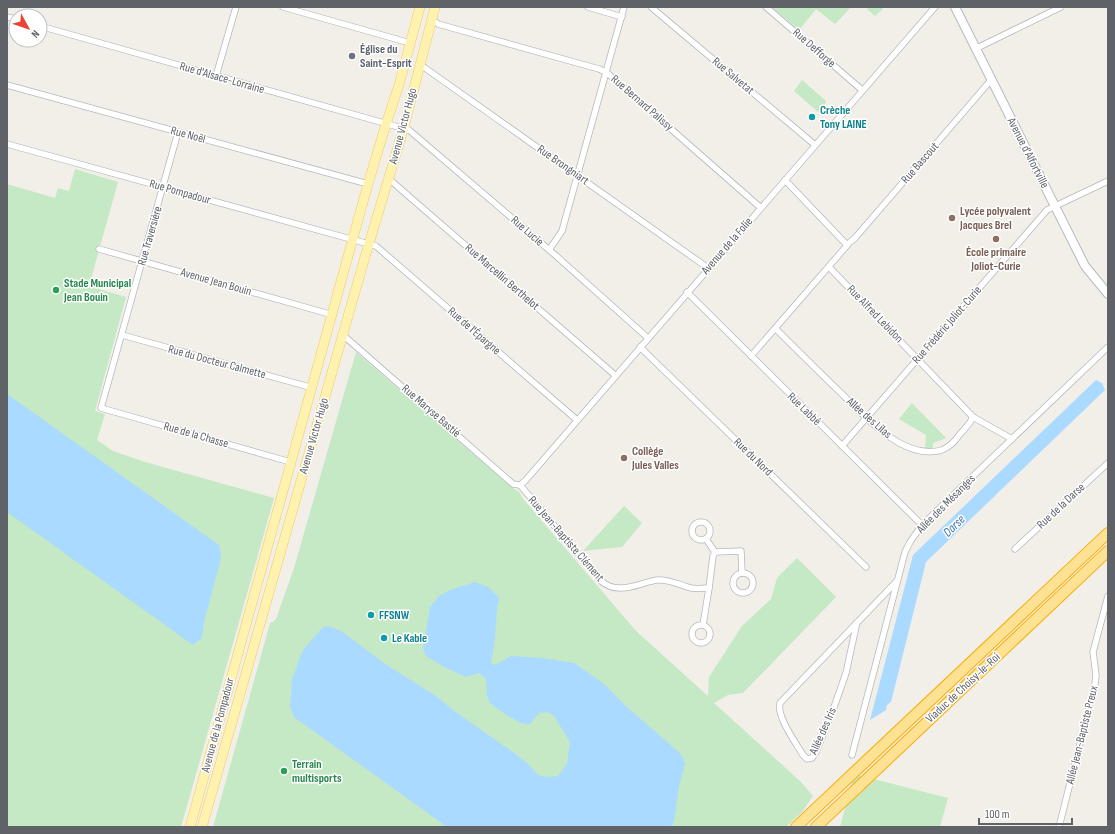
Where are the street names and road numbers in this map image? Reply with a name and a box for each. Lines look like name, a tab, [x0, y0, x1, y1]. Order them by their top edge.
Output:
street label: Rue Defforge	[789, 25, 839, 71]
street label: Rue Salvetat	[709, 54, 757, 98]
street label: Rue d'Alsace-Lorraine	[178, 59, 266, 97]
street label: Rue Bernard Palissy	[608, 72, 677, 135]
street label: Avenue Victor Hugo	[385, 86, 420, 167]
street label: Avenue d'Alfortville	[1003, 114, 1052, 191]
street label: Rue Noël	[169, 123, 207, 147]
street label: Rue Bascout	[898, 139, 942, 187]
street label: Rue Brongniart	[534, 142, 592, 189]
street label: Rue Pompadour	[148, 176, 213, 208]
street label: Rue Traversière	[134, 204, 166, 267]
street label: Rue Lucie	[508, 213, 547, 249]
street label: Avenue de la Folie	[698, 214, 756, 278]
street label: Rue Marcellin Berthelot	[462, 240, 543, 314]
street label: Avenue Jean Bouin	[178, 264, 253, 299]
street label: Rue Alfred Lebidon	[844, 282, 906, 346]
street label: Rue Frédéric Joliot-Curie	[909, 283, 985, 367]
street label: Rue de l'Épargne	[444, 304, 504, 358]
street label: Rue du Docteur Calmette	[166, 342, 268, 382]
street label: Rue Maryse Bastié	[398, 381, 464, 441]
street label: Rue Labbé	[784, 389, 824, 429]
street label: Allée des Lilas	[842, 394, 895, 442]
street label: Avenue Victor Hugo	[296, 396, 332, 477]
street label: Rue de la Chasse	[162, 419, 230, 451]
street label: Rue du Nord	[730, 435, 776, 479]
street label: Allée des Mésanges	[913, 471, 979, 537]
street label: Rue de la Darse	[1034, 480, 1088, 532]
street label: Rue Jean-Baptiste Clément	[525, 493, 607, 585]
street label: Viaduc de Choisy-le-Roi	[923, 650, 1003, 726]
street label: Avenue de la Pompadour	[198, 675, 238, 775]
street label: Allée Jean-Baptiste Preux	[1062, 684, 1102, 787]
street label: Allée des Iris	[806, 705, 840, 758]

